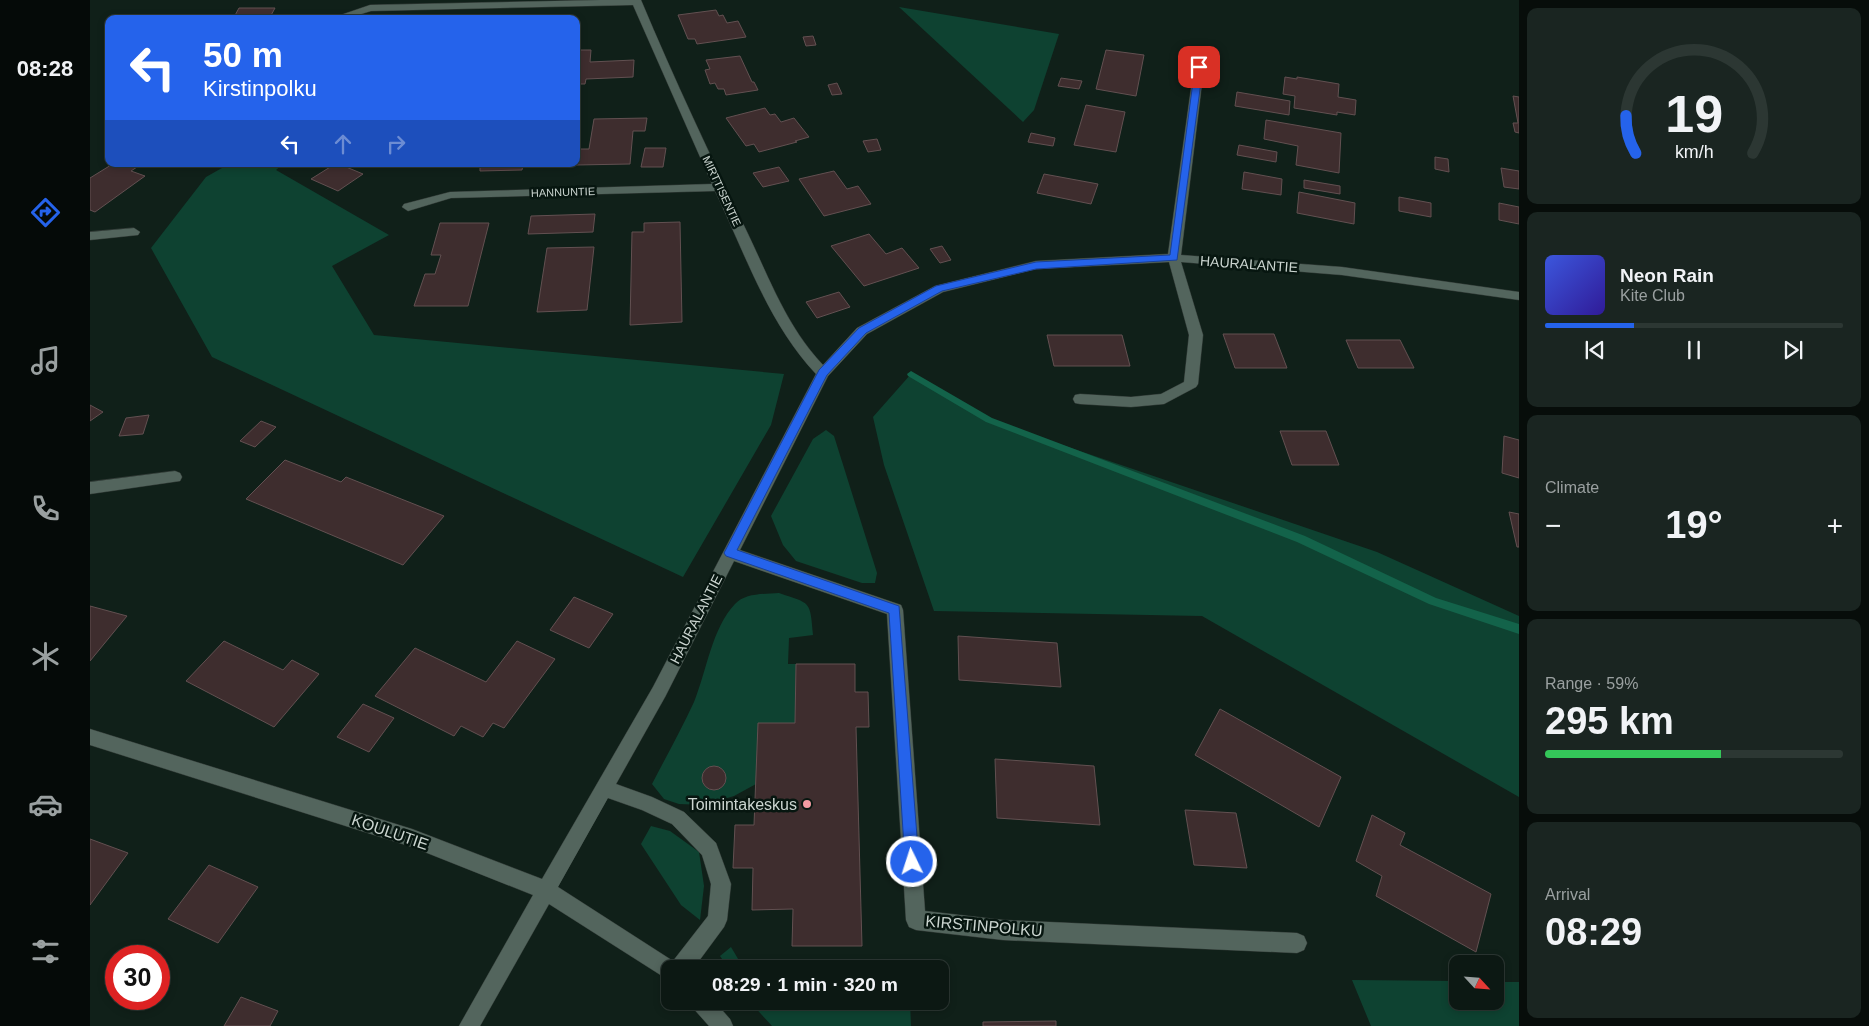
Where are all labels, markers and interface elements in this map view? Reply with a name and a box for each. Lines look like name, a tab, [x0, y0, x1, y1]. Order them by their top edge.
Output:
icon: left	[120, 35, 185, 100]
text: 50 m	[203, 35, 283, 74]
pin	[1178, 46, 1220, 88]
icon: arrive	[1185, 53, 1213, 81]
text: 08:28	[17, 56, 73, 81]
text: Kirstinpolku	[203, 76, 317, 101]
text: 19	[1665, 85, 1723, 143]
icon: left	[276, 130, 304, 158]
icon: ahead	[329, 130, 357, 158]
icon: right	[382, 130, 410, 158]
text: km/h	[1675, 142, 1713, 162]
street label: MIRTTISENTIE	[700, 154, 744, 228]
street label: HANNUNTIE	[531, 185, 595, 199]
icon: directions	[28, 195, 63, 230]
street label: HAURALANTIE	[1200, 253, 1298, 275]
text: Neon Rain	[1620, 265, 1714, 286]
text: Kite Club	[1620, 287, 1685, 304]
icon: previous	[1581, 336, 1609, 364]
icon: pause	[1680, 336, 1708, 364]
icon: next	[1779, 336, 1807, 364]
icon: music	[28, 343, 63, 378]
text: Climate	[1545, 479, 1599, 496]
icon: phone	[28, 491, 63, 526]
text: 19°	[1665, 504, 1723, 546]
text: −	[1545, 510, 1561, 541]
text: +	[1827, 510, 1843, 541]
street label: HAURALANTIE	[667, 572, 725, 666]
icon: climate	[28, 639, 63, 674]
text: Range · 59%	[1545, 675, 1638, 692]
text: 295 km	[1545, 700, 1674, 742]
icon: car	[28, 787, 63, 822]
place label: Toimintakeskus	[688, 796, 797, 813]
marker: Toimintakeskus	[801, 798, 813, 810]
street label: KOULUTIE	[349, 811, 431, 853]
position arrow	[885, 835, 937, 887]
text: Arrival	[1545, 886, 1590, 903]
text: 08:29	[1545, 911, 1642, 953]
street label: KIRSTINPOLKU	[925, 912, 1043, 940]
icon: filters	[28, 934, 63, 969]
speed limit sign: 30	[105, 945, 170, 1010]
north arrow	[1449, 955, 1504, 1010]
map controls	[1449, 955, 1504, 1010]
text: 08:29 · 1 min · 320 m	[712, 974, 898, 995]

